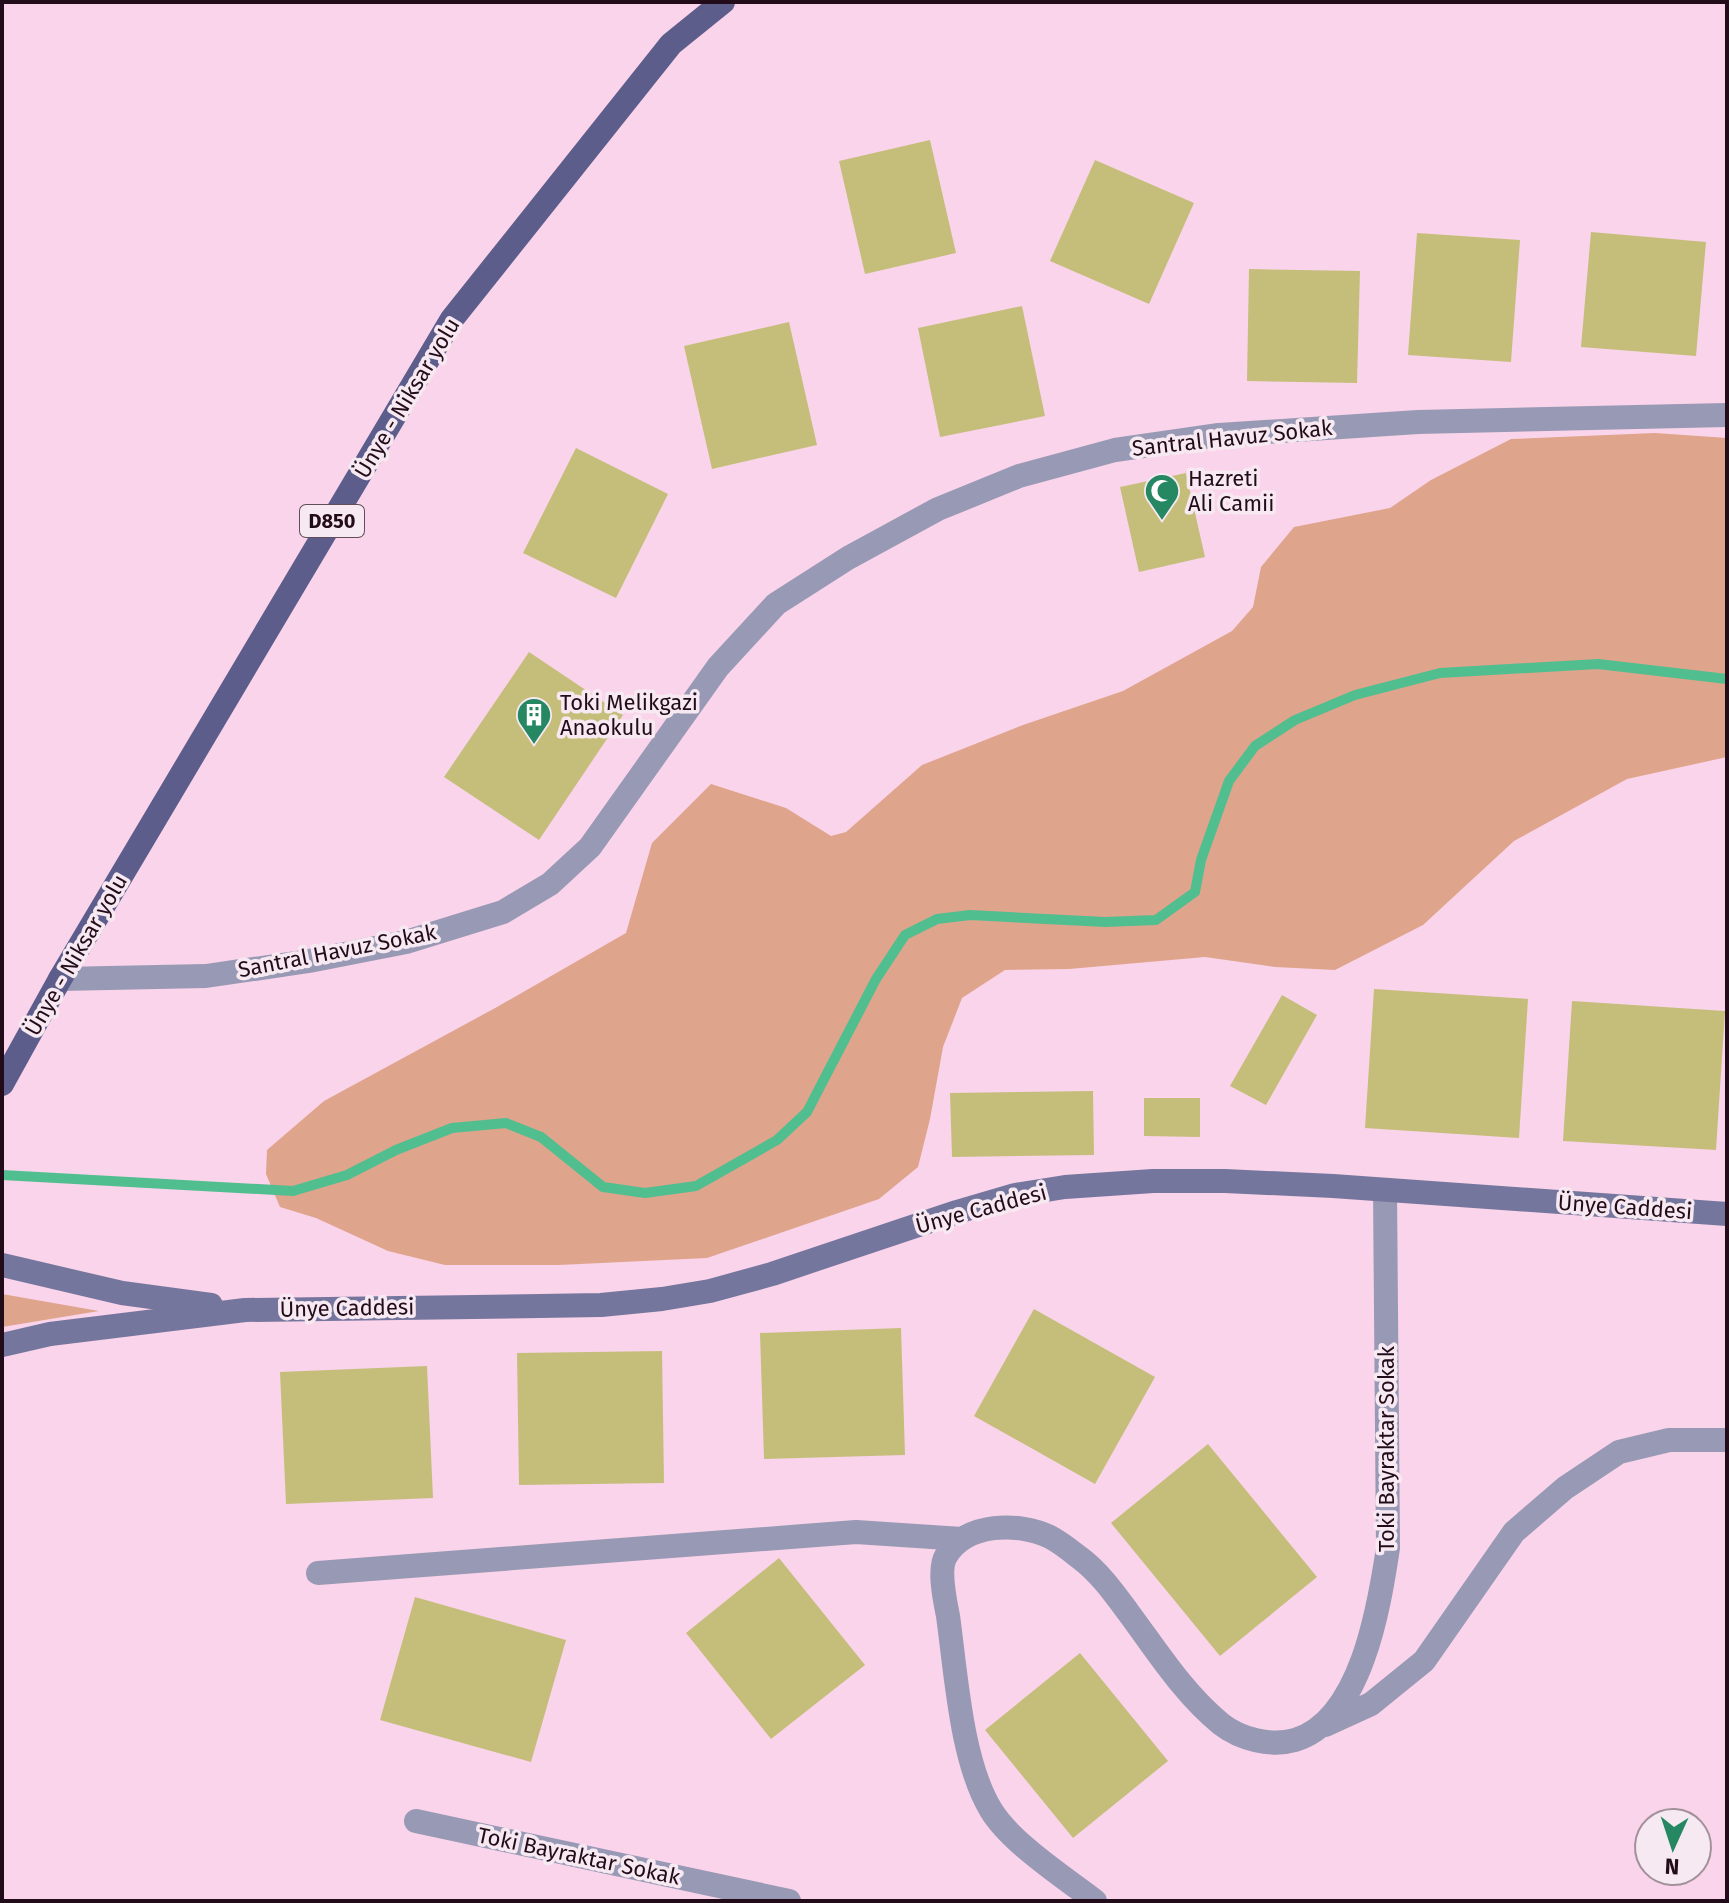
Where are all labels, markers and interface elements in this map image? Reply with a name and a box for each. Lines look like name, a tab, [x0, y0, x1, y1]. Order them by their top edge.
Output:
street label: Ünye - Niksar yolu	[349, 313, 465, 483]
street label: Santral Havuz Sokak	[1131, 414, 1334, 462]
place label: Hazreti Ali Camii	[1188, 465, 1274, 517]
mosque icon: Hazreti Ali Camii	[1143, 472, 1181, 522]
road number: D850	[300, 505, 364, 537]
place label: Toki Melikgazi Anaokulu	[560, 689, 698, 741]
building icon: Toki Melikgazi Anaokulu	[515, 696, 553, 746]
street label: Ünye - Niksar yolu	[19, 869, 133, 1041]
street label: Santral Havuz Sokak	[236, 918, 439, 983]
street label: Ünye Caddesi	[912, 1179, 1050, 1239]
street label: Ünye Caddesi	[1557, 1189, 1693, 1225]
street label: Ünye Caddesi	[279, 1293, 415, 1323]
street label: Toki Bayraktar Sokak	[1373, 1345, 1400, 1552]
north arrow	[1633, 1807, 1713, 1887]
street label: Toki Bayraktar Sokak	[475, 1821, 683, 1891]
text: N	[1664, 1853, 1680, 1880]

